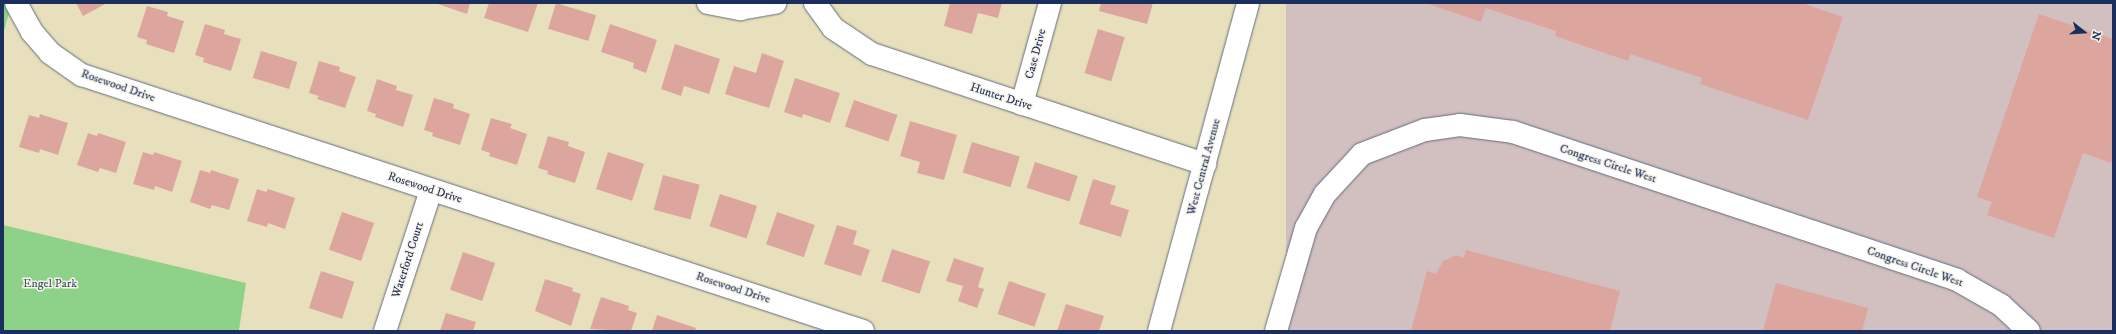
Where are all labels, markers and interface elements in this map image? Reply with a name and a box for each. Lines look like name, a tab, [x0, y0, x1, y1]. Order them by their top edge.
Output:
north arrow	[2064, 12, 2104, 52]
street label: Case Drive	[1022, 27, 1050, 81]
text: N	[2087, 29, 2103, 42]
street label: Rosewood Drive	[79, 67, 157, 105]
street label: Hunter Drive	[968, 80, 1034, 114]
street label: West Central Avenue	[1184, 117, 1224, 217]
street label: Congress Circle West	[1558, 142, 1658, 186]
street label: Rosewood Drive	[386, 169, 464, 207]
street label: Waterford Court	[389, 220, 427, 300]
street label: Congress Circle West	[1865, 244, 1965, 290]
street label: Rosewood Drive	[694, 269, 772, 307]
park label: Engel Park	[23, 277, 77, 291]

